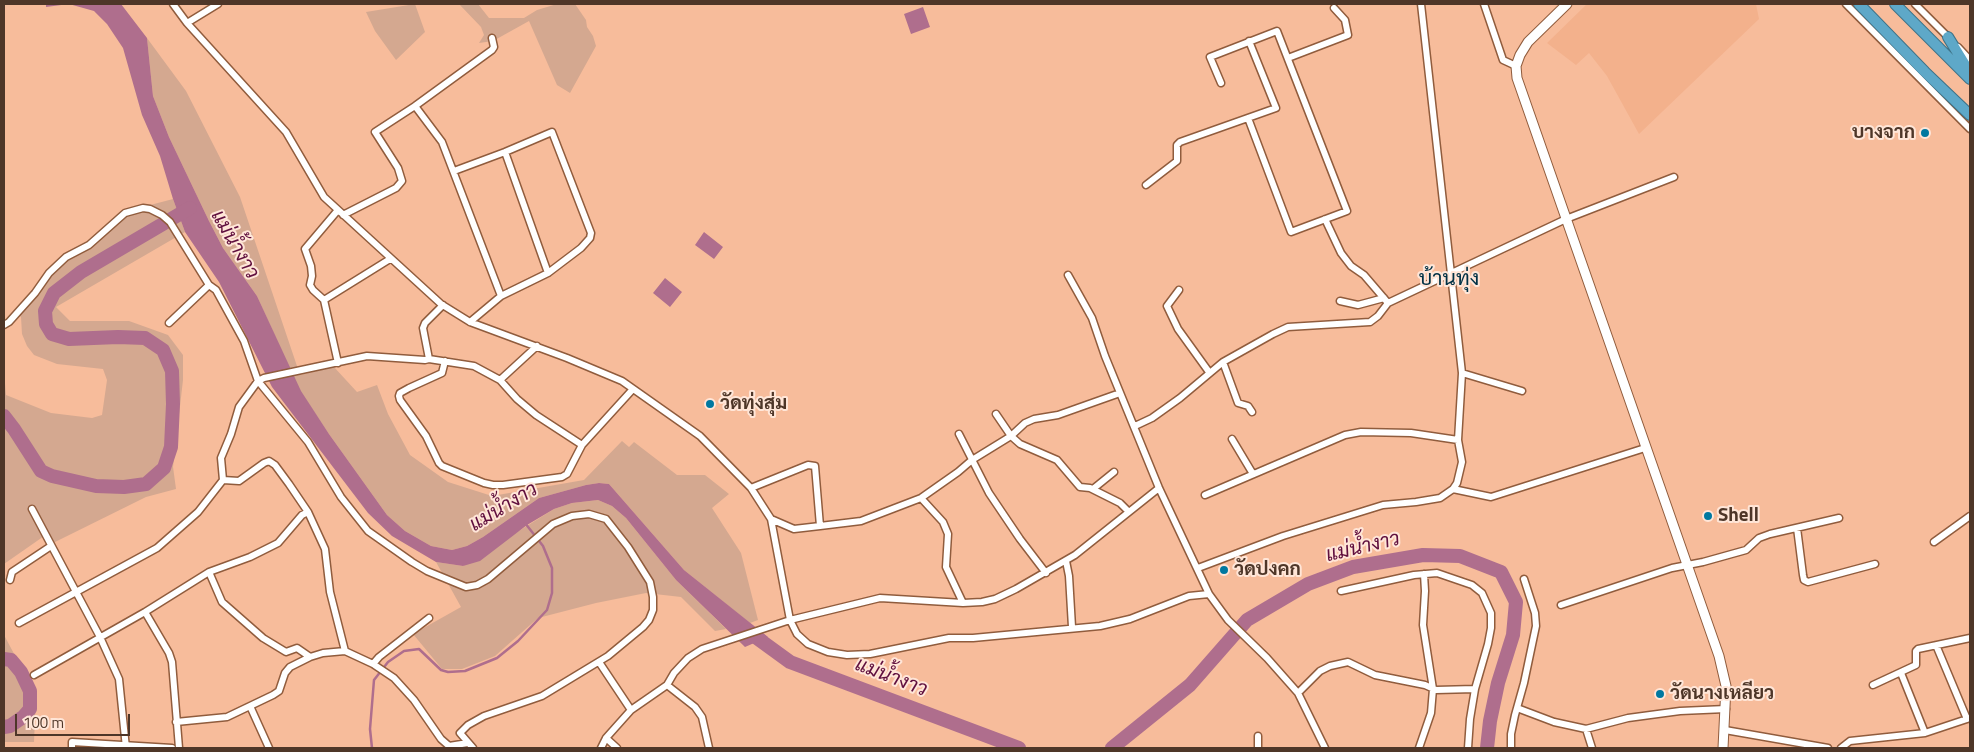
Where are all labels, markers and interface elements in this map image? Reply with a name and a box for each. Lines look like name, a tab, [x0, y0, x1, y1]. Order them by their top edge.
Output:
place label: บางจาก	[1852, 122, 1915, 144]
marker: บางจาก	[1919, 127, 1931, 139]
water label: แม่น้ำงาว	[205, 206, 263, 284]
district label: บ้านทุ่ง	[1419, 267, 1479, 293]
place label: วัดทุ่งสุ่ม	[720, 393, 787, 415]
marker: วัดทุ่งสุ่ม	[704, 398, 716, 410]
water label: แม่น้ำงาว	[466, 478, 542, 538]
place label: Shell	[1718, 505, 1759, 527]
marker: Shell	[1702, 510, 1714, 522]
water label: แม่น้ำงาว	[1324, 528, 1402, 568]
place label: วัดปงคก	[1234, 559, 1301, 581]
marker: วัดปงคก	[1218, 564, 1230, 576]
water label: แม่น้ำงาว	[852, 653, 930, 703]
place label: วัดนางเหลียว	[1670, 683, 1774, 705]
marker: วัดนางเหลียว	[1654, 688, 1666, 700]
scale bar	[18, 704, 132, 736]
text: 100 m	[23, 711, 64, 734]

